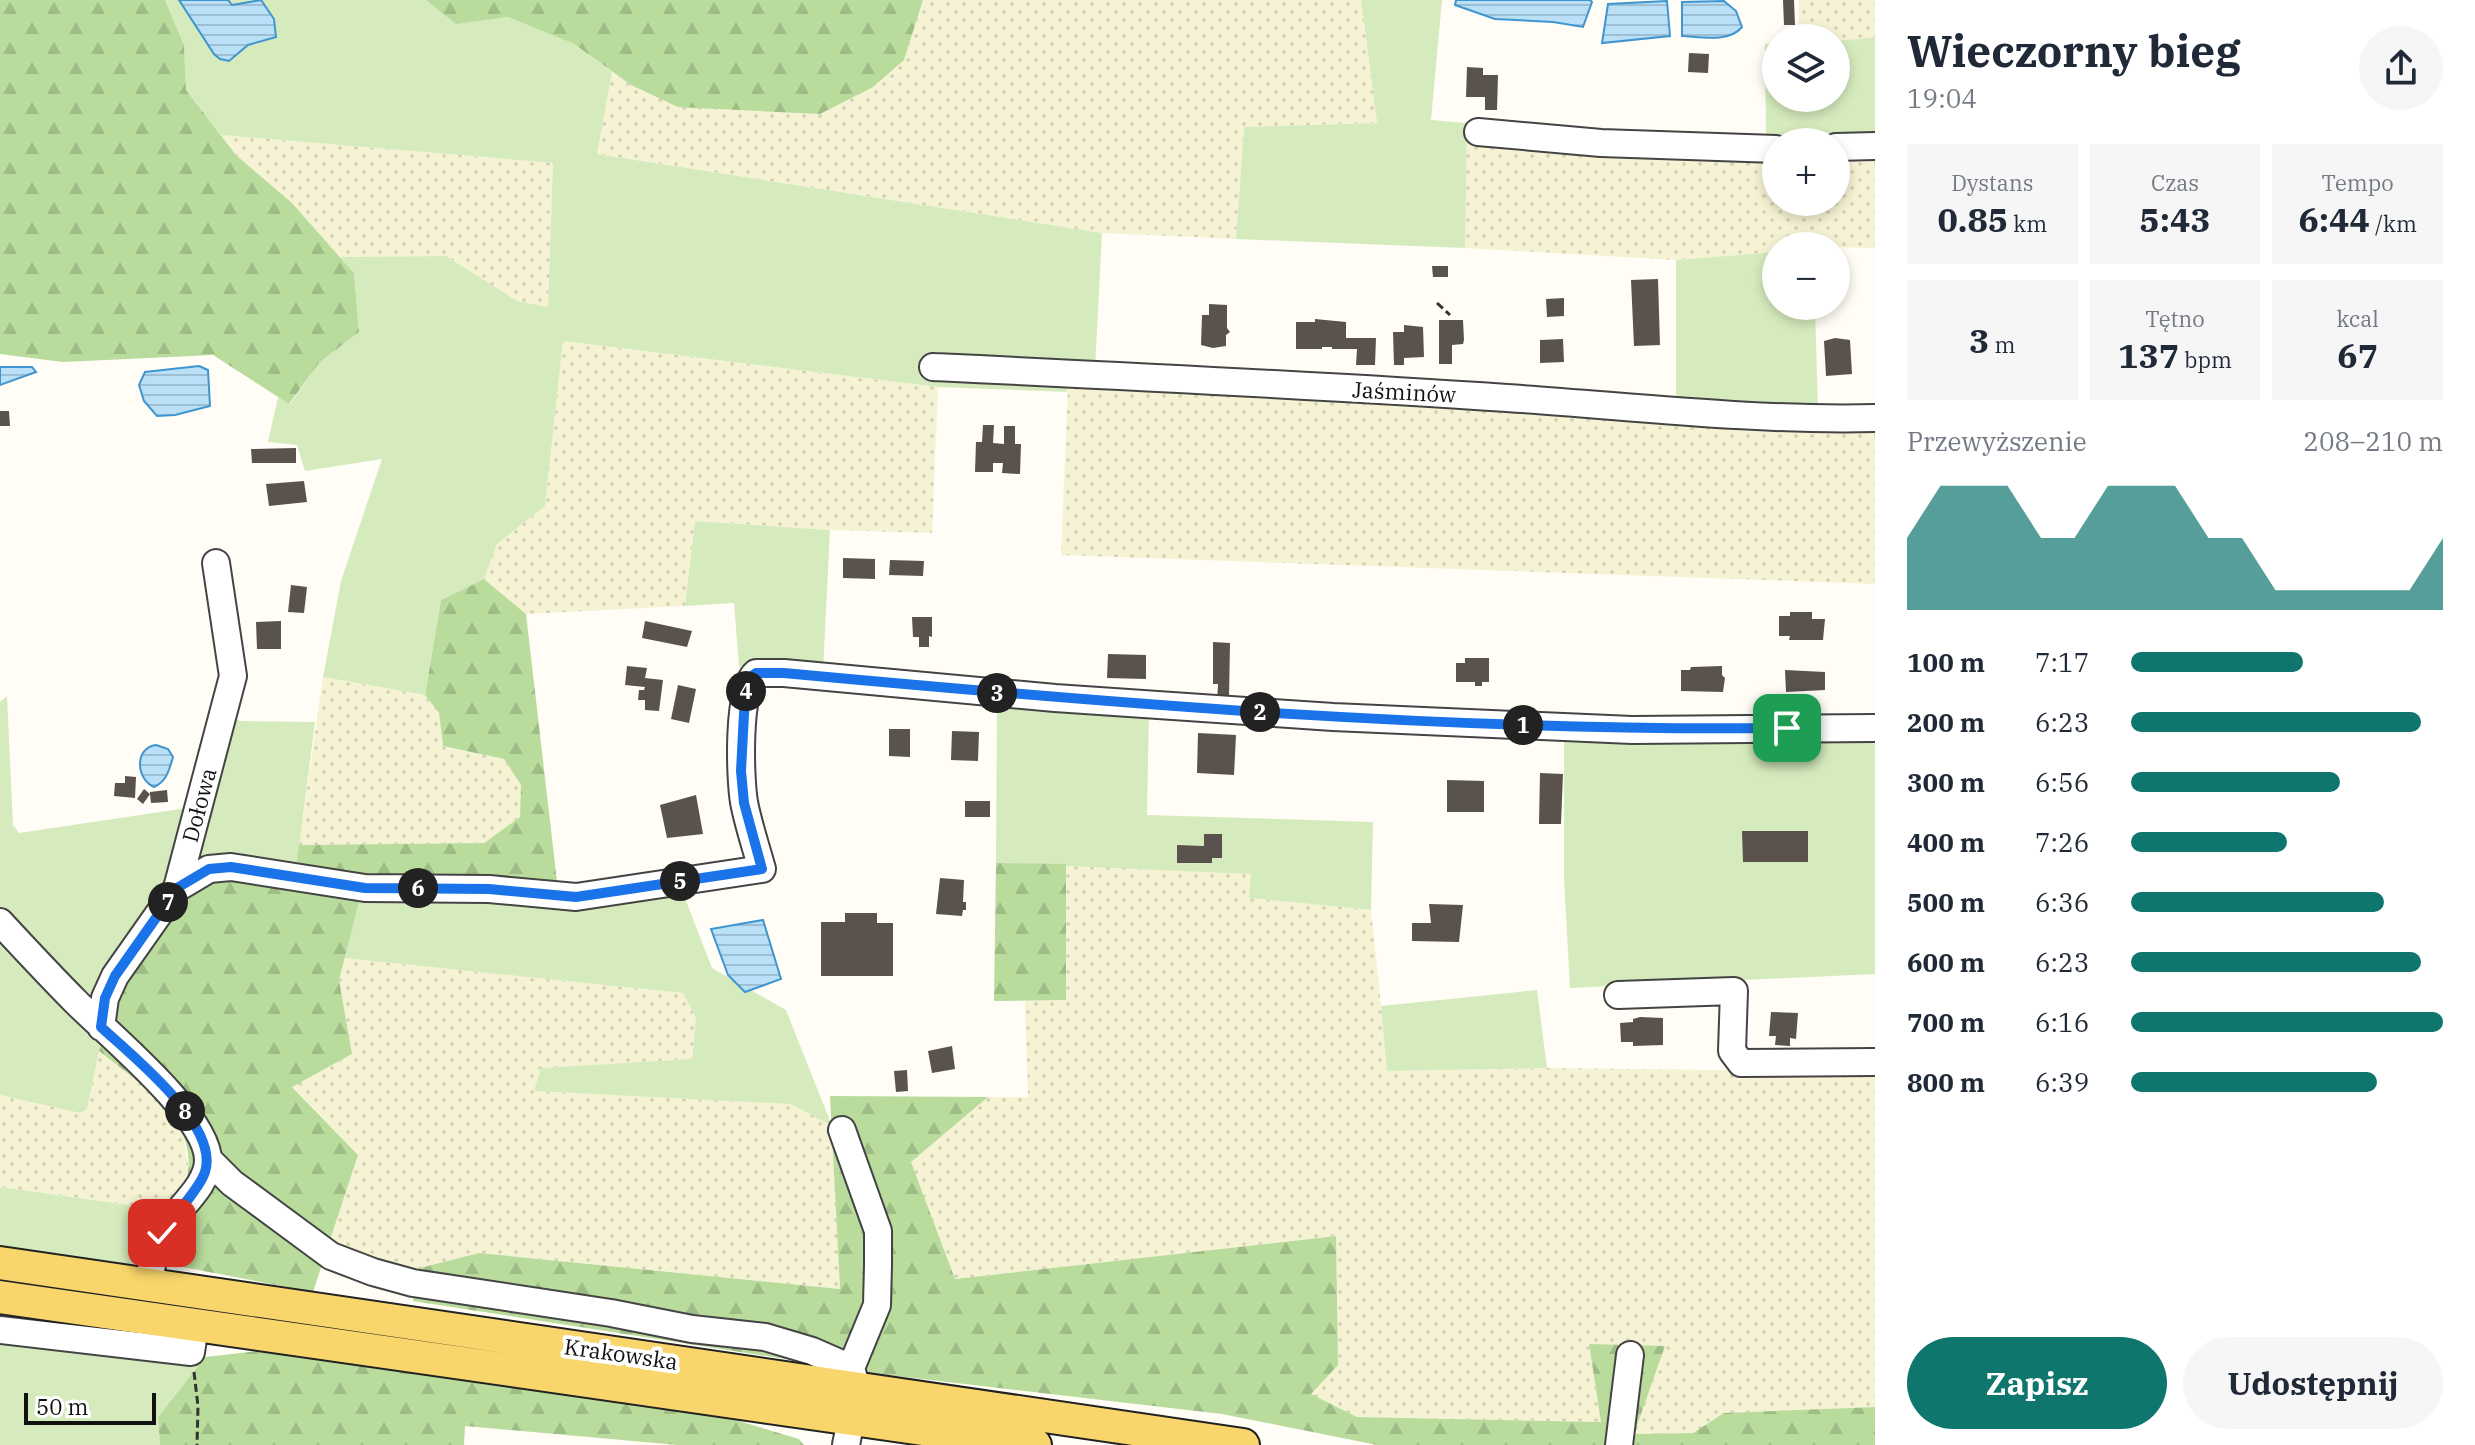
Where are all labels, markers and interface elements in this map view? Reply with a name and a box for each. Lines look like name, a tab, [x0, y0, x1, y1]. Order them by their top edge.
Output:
text: Wieczorny bieg	[1907, 22, 2241, 79]
map controls	[1762, 24, 1850, 320]
button: layers	[1762, 24, 1850, 112]
button: share	[2359, 26, 2443, 110]
text: 19:04	[1907, 81, 1977, 115]
button: +	[1762, 128, 1850, 216]
text: Dystans	[1951, 168, 2033, 197]
text: Czas	[2151, 168, 2199, 197]
text: Tempo	[2322, 168, 2394, 197]
text: 0.85	[1937, 197, 2008, 241]
text: 5:43	[2139, 197, 2211, 241]
text: 6:44	[2298, 197, 2370, 241]
text: km	[2008, 209, 2047, 238]
text: /km	[2370, 209, 2417, 238]
button: −	[1762, 232, 1850, 320]
text: Tętno	[2145, 304, 2205, 333]
text: kcal	[2336, 304, 2379, 333]
text: 3	[1969, 318, 1989, 362]
text: m	[1989, 330, 2016, 359]
text: 137	[2118, 333, 2179, 377]
text: 67	[2337, 333, 2378, 377]
text: bpm	[2179, 345, 2232, 374]
street label: Jaśminów	[1351, 374, 1457, 409]
text: Przewyższenie	[1907, 424, 2087, 458]
text: 208–210 m	[2303, 424, 2443, 458]
text: 100 m	[1907, 645, 1985, 679]
text: 7:17	[2035, 645, 2089, 679]
pin: 4	[726, 671, 766, 711]
pin: 3	[977, 673, 1017, 713]
text: 4	[739, 676, 753, 705]
text: 3	[990, 678, 1004, 707]
pin: 2	[1240, 692, 1280, 732]
pin	[1753, 694, 1821, 762]
text: 2	[1253, 697, 1267, 726]
pin: 1	[1503, 705, 1543, 745]
text: 200 m	[1907, 705, 1985, 739]
text: 6:23	[2035, 705, 2089, 739]
icon: arrive	[1765, 706, 1809, 750]
text: 1	[1516, 710, 1530, 739]
street label: Dołowa	[175, 764, 222, 845]
text: 300 m	[1907, 765, 1985, 799]
text: 6:56	[2035, 765, 2089, 799]
text: 400 m	[1907, 825, 1985, 859]
text: 7:26	[2035, 825, 2089, 859]
pin: 5	[660, 861, 700, 901]
text: 5	[673, 866, 687, 895]
pin: 6	[398, 868, 438, 908]
text: 6	[411, 873, 425, 902]
pin: 7	[148, 882, 188, 922]
text: 500 m	[1907, 885, 1985, 919]
text: 6:36	[2035, 885, 2089, 919]
text: 7	[161, 887, 175, 916]
text: 600 m	[1907, 945, 1985, 979]
text: 6:23	[2035, 945, 2089, 979]
text: 700 m	[1907, 1005, 1985, 1039]
text: 6:16	[2035, 1005, 2089, 1039]
text: 800 m	[1907, 1065, 1985, 1099]
text: 6:39	[2035, 1065, 2089, 1099]
pin: 8	[165, 1091, 205, 1131]
text: 8	[178, 1096, 192, 1125]
pin	[128, 1199, 196, 1267]
icon: check	[140, 1211, 184, 1255]
street label: Krakowska	[562, 1331, 680, 1376]
button: Zapisz	[1907, 1337, 2167, 1429]
button: Udostępnij	[2183, 1337, 2443, 1429]
scale bar	[24, 1389, 156, 1425]
text: 50 m	[36, 1392, 88, 1421]

